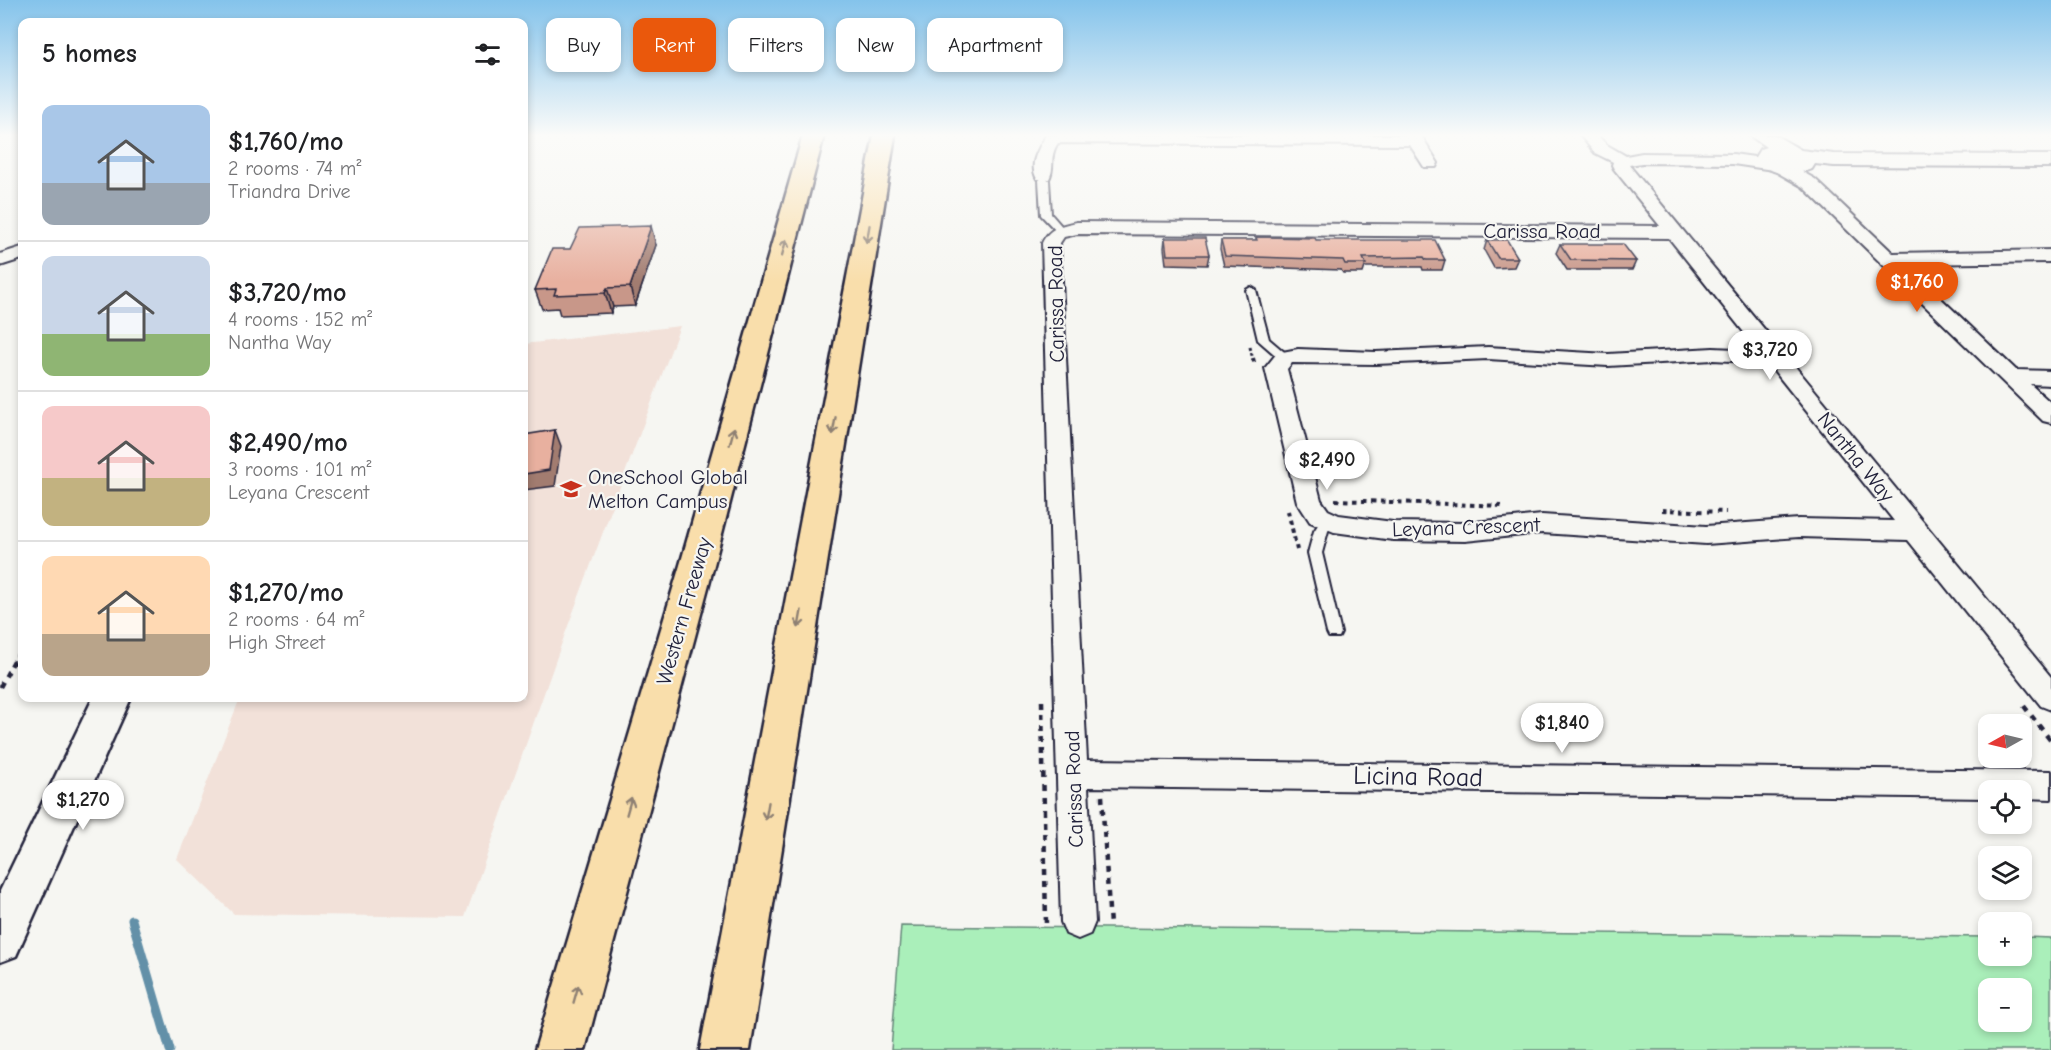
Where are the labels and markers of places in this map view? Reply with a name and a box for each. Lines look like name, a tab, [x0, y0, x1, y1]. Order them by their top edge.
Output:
pin: $1,760	[1868, 262, 1966, 313]
pin: $3,720	[1721, 330, 1819, 381]
pin: $2,490	[1278, 440, 1376, 491]
place label: OneSchool Global Melton Campus	[588, 465, 748, 513]
school or university icon: OneSchool Global Melton Campus	[559, 477, 583, 501]
pin: $1,840	[1513, 703, 1611, 754]
pin: $1,270	[34, 780, 132, 831]

